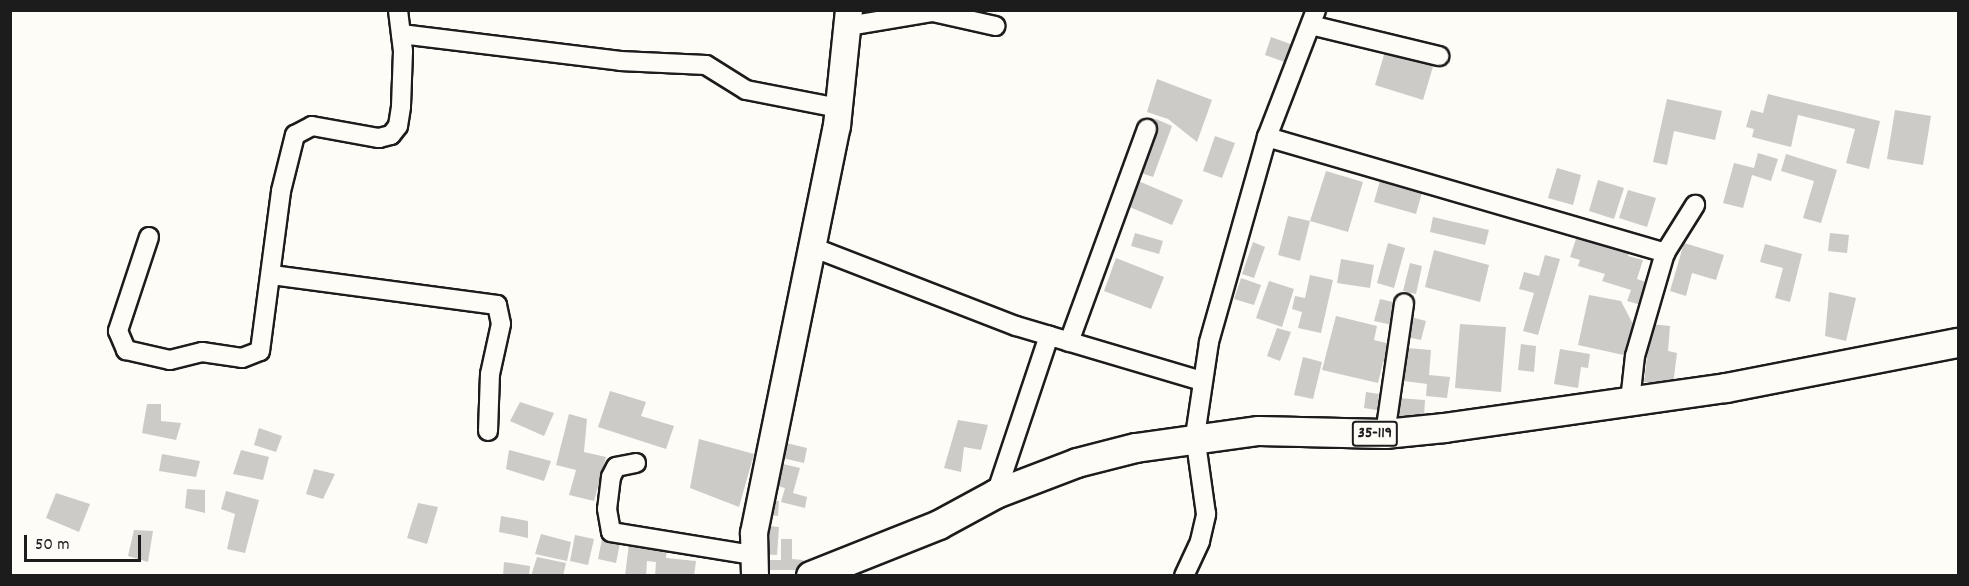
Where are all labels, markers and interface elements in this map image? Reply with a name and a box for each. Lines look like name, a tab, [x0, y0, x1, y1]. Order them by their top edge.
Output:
road number: 35-119	[1351, 421, 1399, 447]
scale bar	[27, 523, 144, 561]
text: 50 m	[35, 533, 70, 558]

